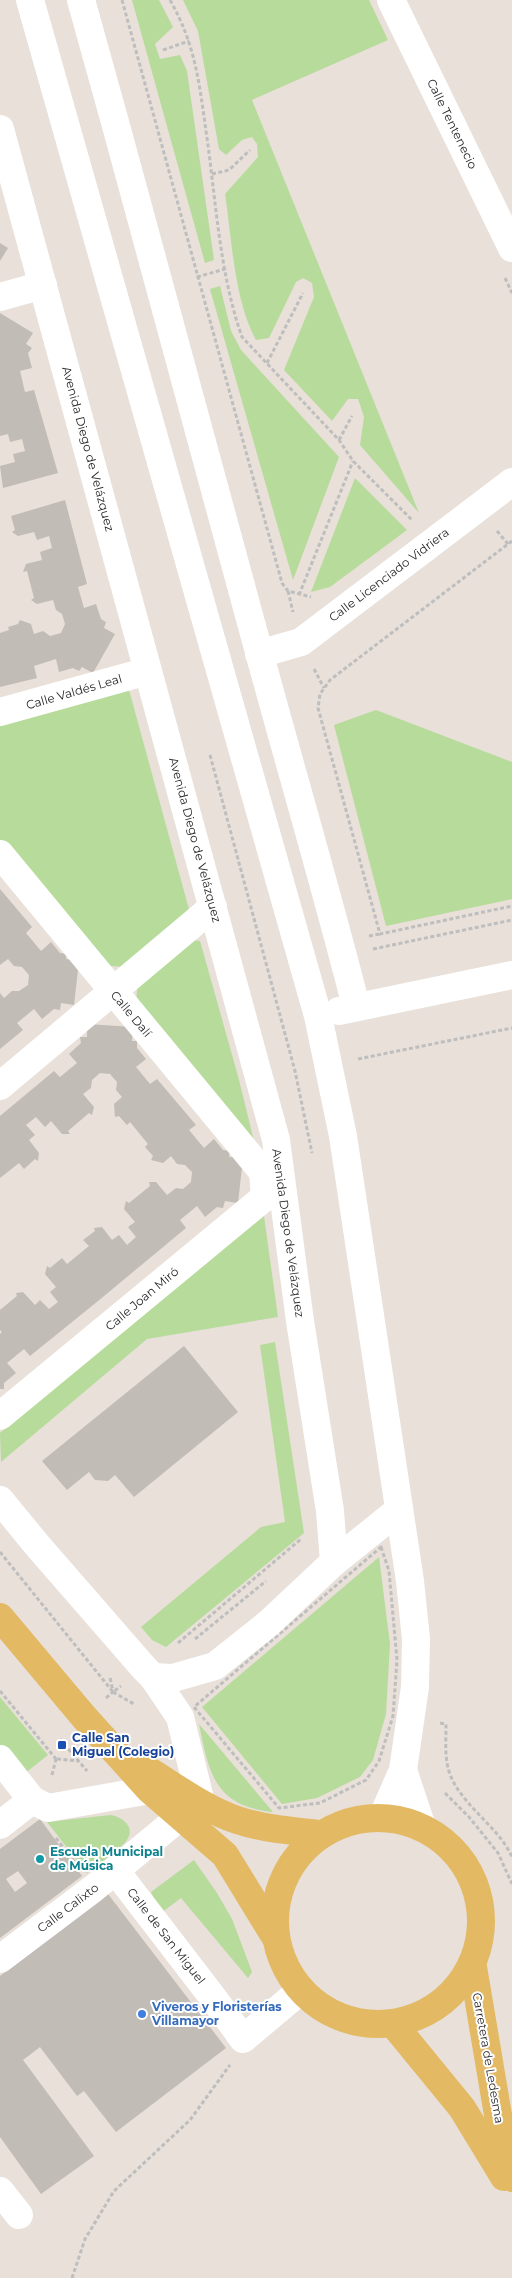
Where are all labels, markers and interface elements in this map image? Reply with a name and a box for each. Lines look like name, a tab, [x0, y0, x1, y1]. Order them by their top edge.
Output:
street label: Calle Tentenecio	[424, 76, 481, 171]
street label: Avenida Diego de Velázquez	[59, 365, 118, 533]
street label: Calle Licenciado Vidriera	[326, 525, 452, 625]
street label: Calle Valdés Leal	[24, 671, 124, 712]
street label: Avenida Diego de Velázquez	[166, 756, 225, 924]
street label: Calle Dalí	[108, 987, 156, 1040]
street label: Avenida Diego de Velázquez	[269, 1148, 308, 1318]
street label: Calle Joan Miró	[102, 1264, 181, 1334]
place label: Calle San Miguel (Colegio)	[72, 1730, 174, 1759]
marker: Calle San Miguel (Colegio)	[56, 1739, 68, 1751]
place label: Escuela Municipal de Música	[50, 1844, 163, 1873]
marker: Escuela Municipal de Música	[34, 1853, 46, 1865]
street label: Calle Calixto	[34, 1880, 101, 1936]
street label: Calle de San Miguel	[124, 1885, 209, 1987]
street label: Carretera de Ledesma	[470, 1991, 507, 2124]
place label: Viveros y Floristerías Villamayor	[151, 1999, 282, 2028]
marker: Viveros y Floristerías Villamayor	[136, 2008, 148, 2020]

